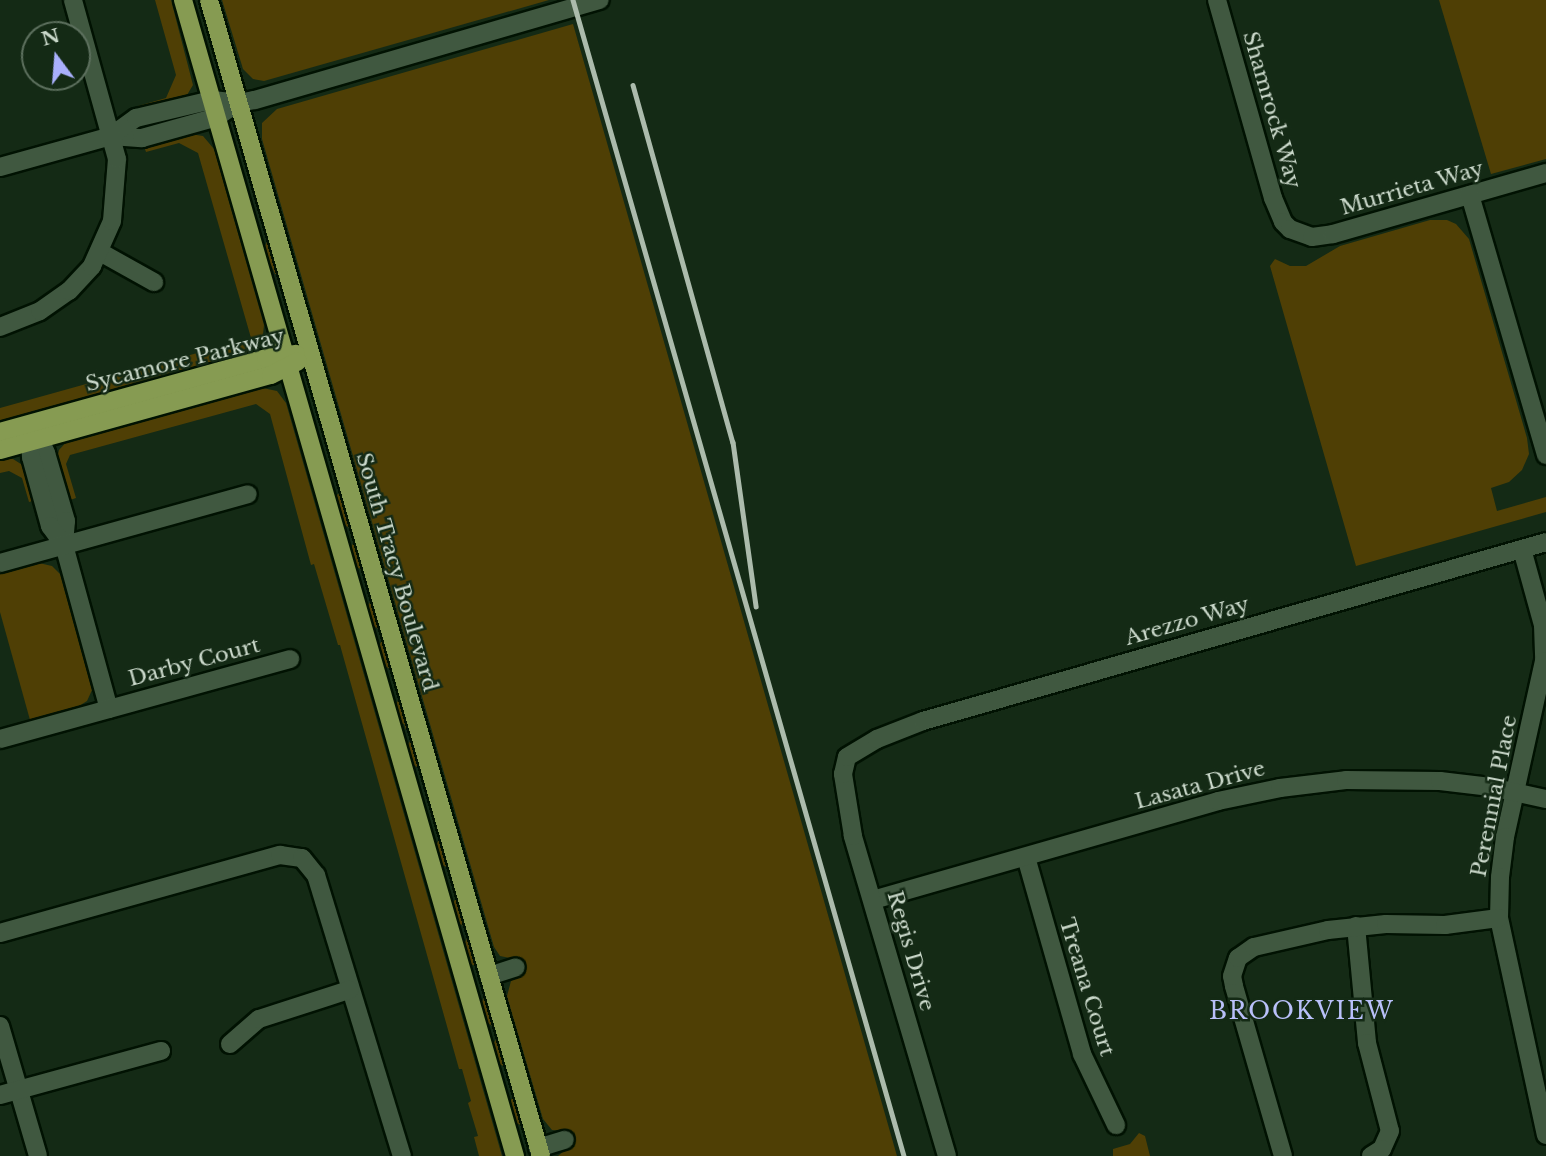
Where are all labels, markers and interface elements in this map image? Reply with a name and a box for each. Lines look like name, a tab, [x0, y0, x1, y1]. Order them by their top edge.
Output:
north arrow	[21, 21, 91, 91]
text: N	[39, 24, 62, 51]
street label: Shamrock Way	[1237, 28, 1307, 192]
street label: Murrieta Way	[1337, 155, 1487, 221]
street label: Sycamore Parkway	[83, 323, 287, 397]
street label: South Tracy Boulevard	[351, 449, 443, 695]
street label: Arezzo Way	[1122, 591, 1252, 651]
street label: Darby Court	[125, 632, 263, 692]
street label: Perennial Place	[1466, 713, 1522, 879]
street label: Lasata Drive	[1132, 756, 1268, 814]
street label: Regis Drive	[882, 888, 940, 1014]
street label: Treana Court	[1054, 915, 1120, 1059]
district label: BROOKVIEW	[1210, 997, 1394, 1025]

